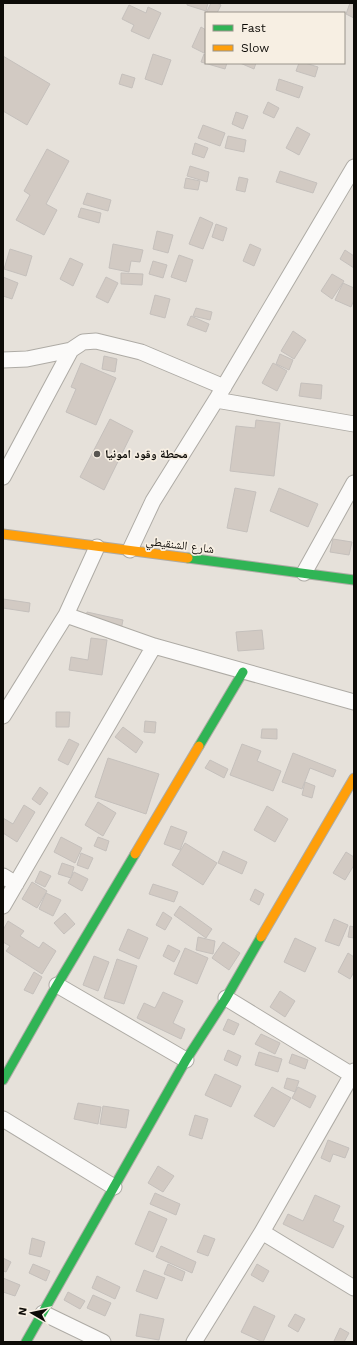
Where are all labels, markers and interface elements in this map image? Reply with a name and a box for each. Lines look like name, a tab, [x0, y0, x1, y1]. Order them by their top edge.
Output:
legend	[205, 12, 345, 64]
text: Fast	[241, 21, 266, 35]
text: Slow	[241, 41, 269, 55]
place label: محطة وقود امونيا	[105, 447, 188, 461]
marker: محطة وقود امونيا	[92, 449, 102, 459]
street label: شارع الشنقيطي	[145, 534, 215, 559]
north arrow	[12, 1293, 52, 1333]
text: N	[16, 1306, 30, 1317]

